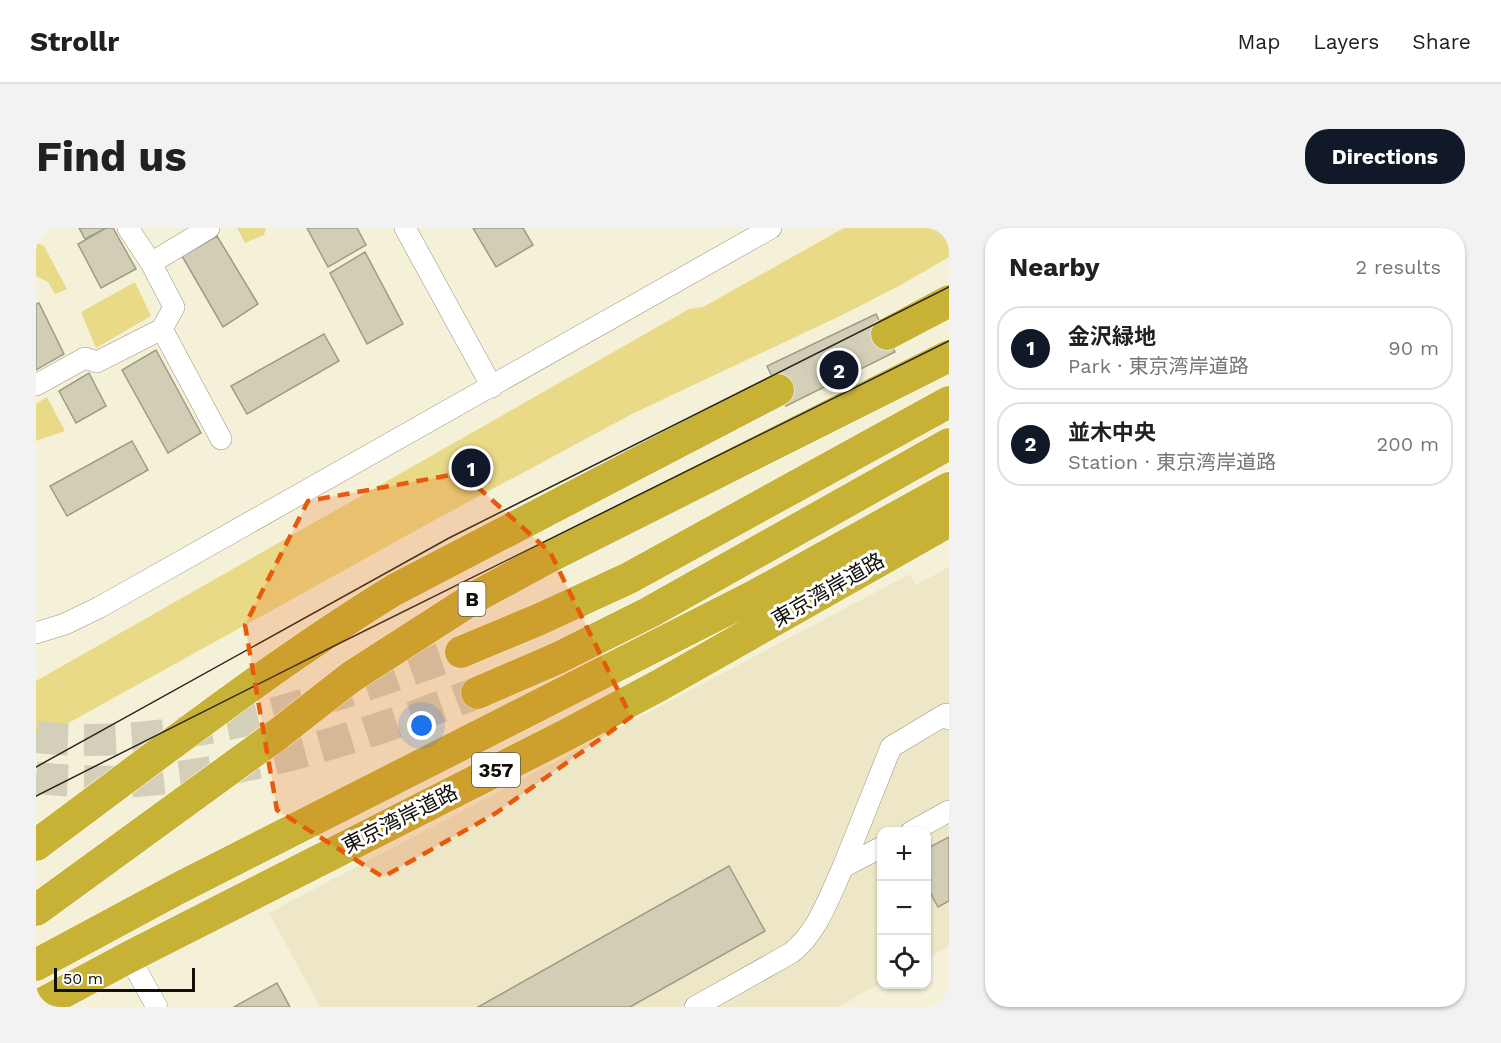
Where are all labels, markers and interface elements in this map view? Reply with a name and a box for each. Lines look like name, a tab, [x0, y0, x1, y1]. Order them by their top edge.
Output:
text: Strollr	[30, 25, 119, 58]
text: Map	[1237, 29, 1280, 54]
text: Layers	[1313, 29, 1379, 54]
text: Share	[1412, 29, 1471, 54]
button: Directions	[1305, 129, 1465, 184]
text: Find us	[36, 132, 187, 181]
text: Nearby	[1009, 252, 1100, 282]
text: 2 results	[1356, 255, 1441, 279]
text: 金沢緑地	[1068, 324, 1156, 349]
text: 1	[1026, 336, 1035, 360]
text: 90 m	[1388, 336, 1439, 360]
pin: 2	[820, 348, 858, 392]
text: Park · 東京湾岸道路	[1068, 354, 1249, 378]
text: 並木中央	[1068, 420, 1156, 445]
text: 2	[1025, 432, 1036, 456]
text: 200 m	[1377, 432, 1439, 456]
pin: 1	[452, 446, 490, 490]
text: Station · 東京湾岸道路	[1068, 450, 1276, 474]
street label: 東京湾岸道路	[767, 547, 889, 632]
road number: B	[458, 582, 486, 616]
your location	[407, 711, 436, 740]
road number: 357	[472, 753, 520, 787]
street label: 東京湾岸道路	[338, 779, 462, 858]
map controls	[877, 827, 931, 989]
button: +	[877, 827, 931, 881]
button: −	[877, 881, 931, 935]
button: locate	[877, 935, 931, 989]
scale bar	[54, 965, 195, 992]
text: 50 m	[63, 969, 103, 988]

